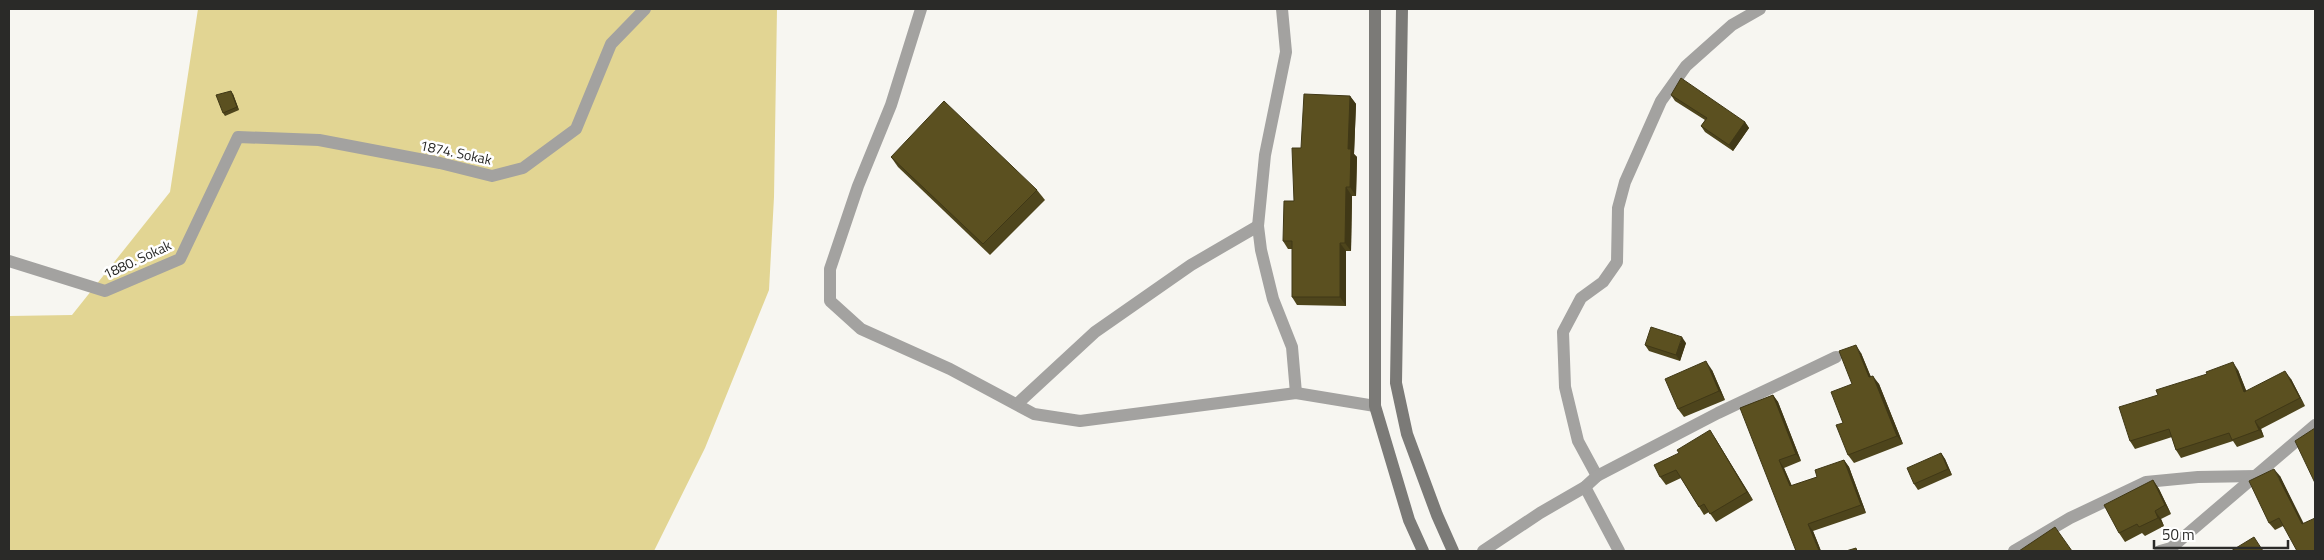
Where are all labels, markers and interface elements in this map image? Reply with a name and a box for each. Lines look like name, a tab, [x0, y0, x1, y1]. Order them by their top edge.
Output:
street label: 1874. Sokak	[418, 134, 494, 170]
street label: 1880. Sokak	[100, 234, 175, 284]
scale bar	[2154, 518, 2288, 550]
text: 50 m	[2162, 523, 2195, 546]

